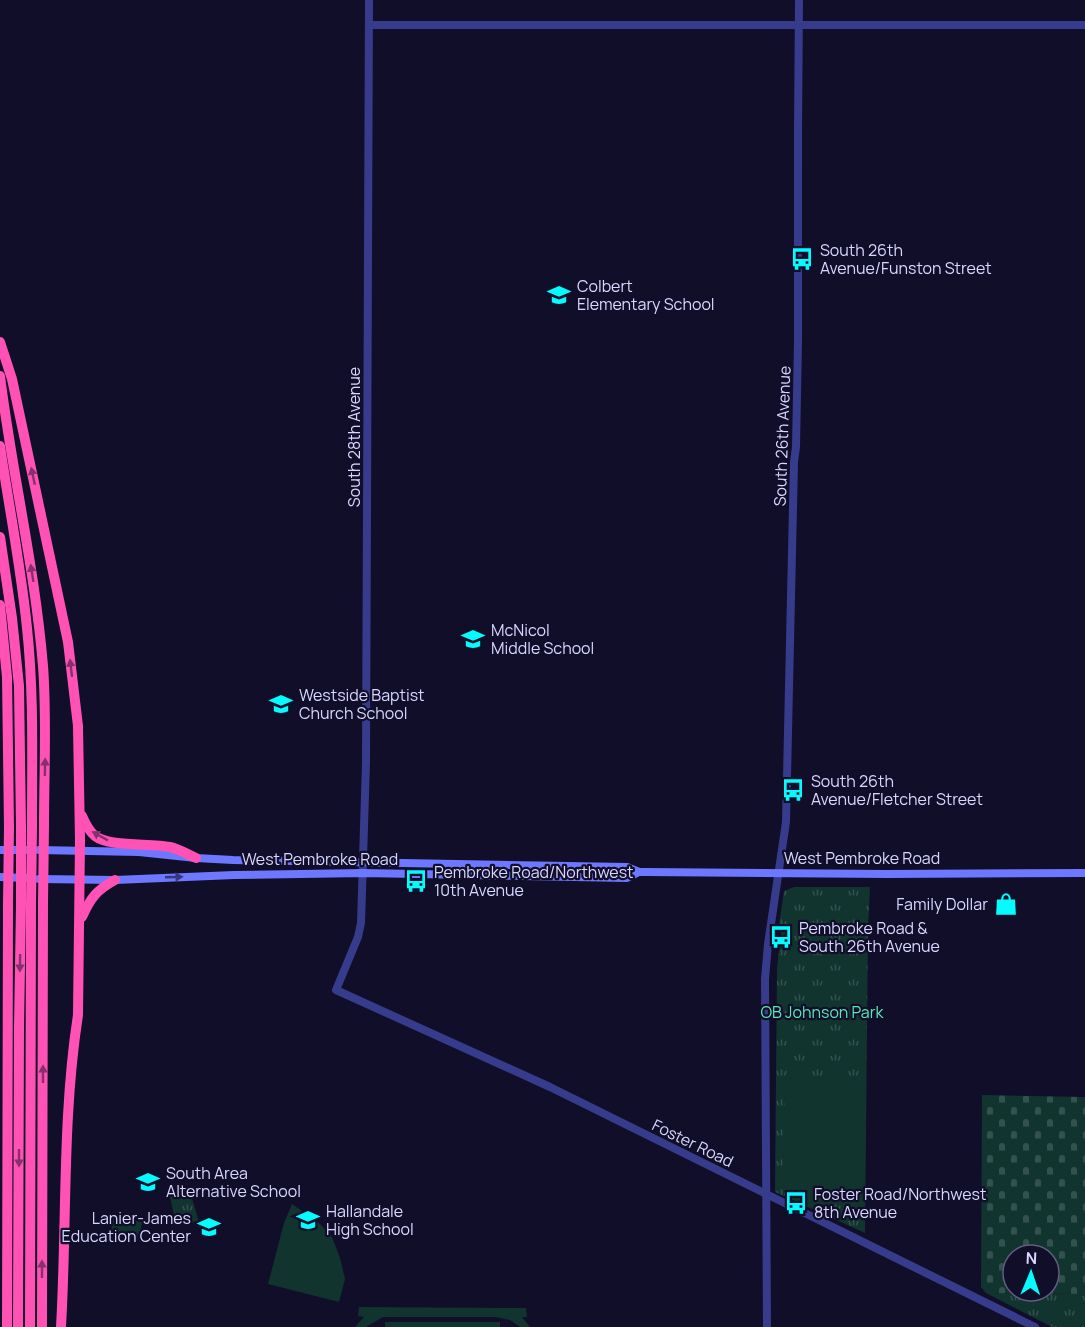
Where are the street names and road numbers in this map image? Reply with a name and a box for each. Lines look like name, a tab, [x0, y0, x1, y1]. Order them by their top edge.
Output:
street label: South 26th Avenue	[769, 365, 795, 507]
street label: South 28th Avenue	[343, 367, 365, 507]
street label: West Pembroke Road	[784, 847, 940, 869]
street label: West Pembroke Road	[242, 848, 398, 870]
street label: Foster Road	[649, 1114, 737, 1172]

